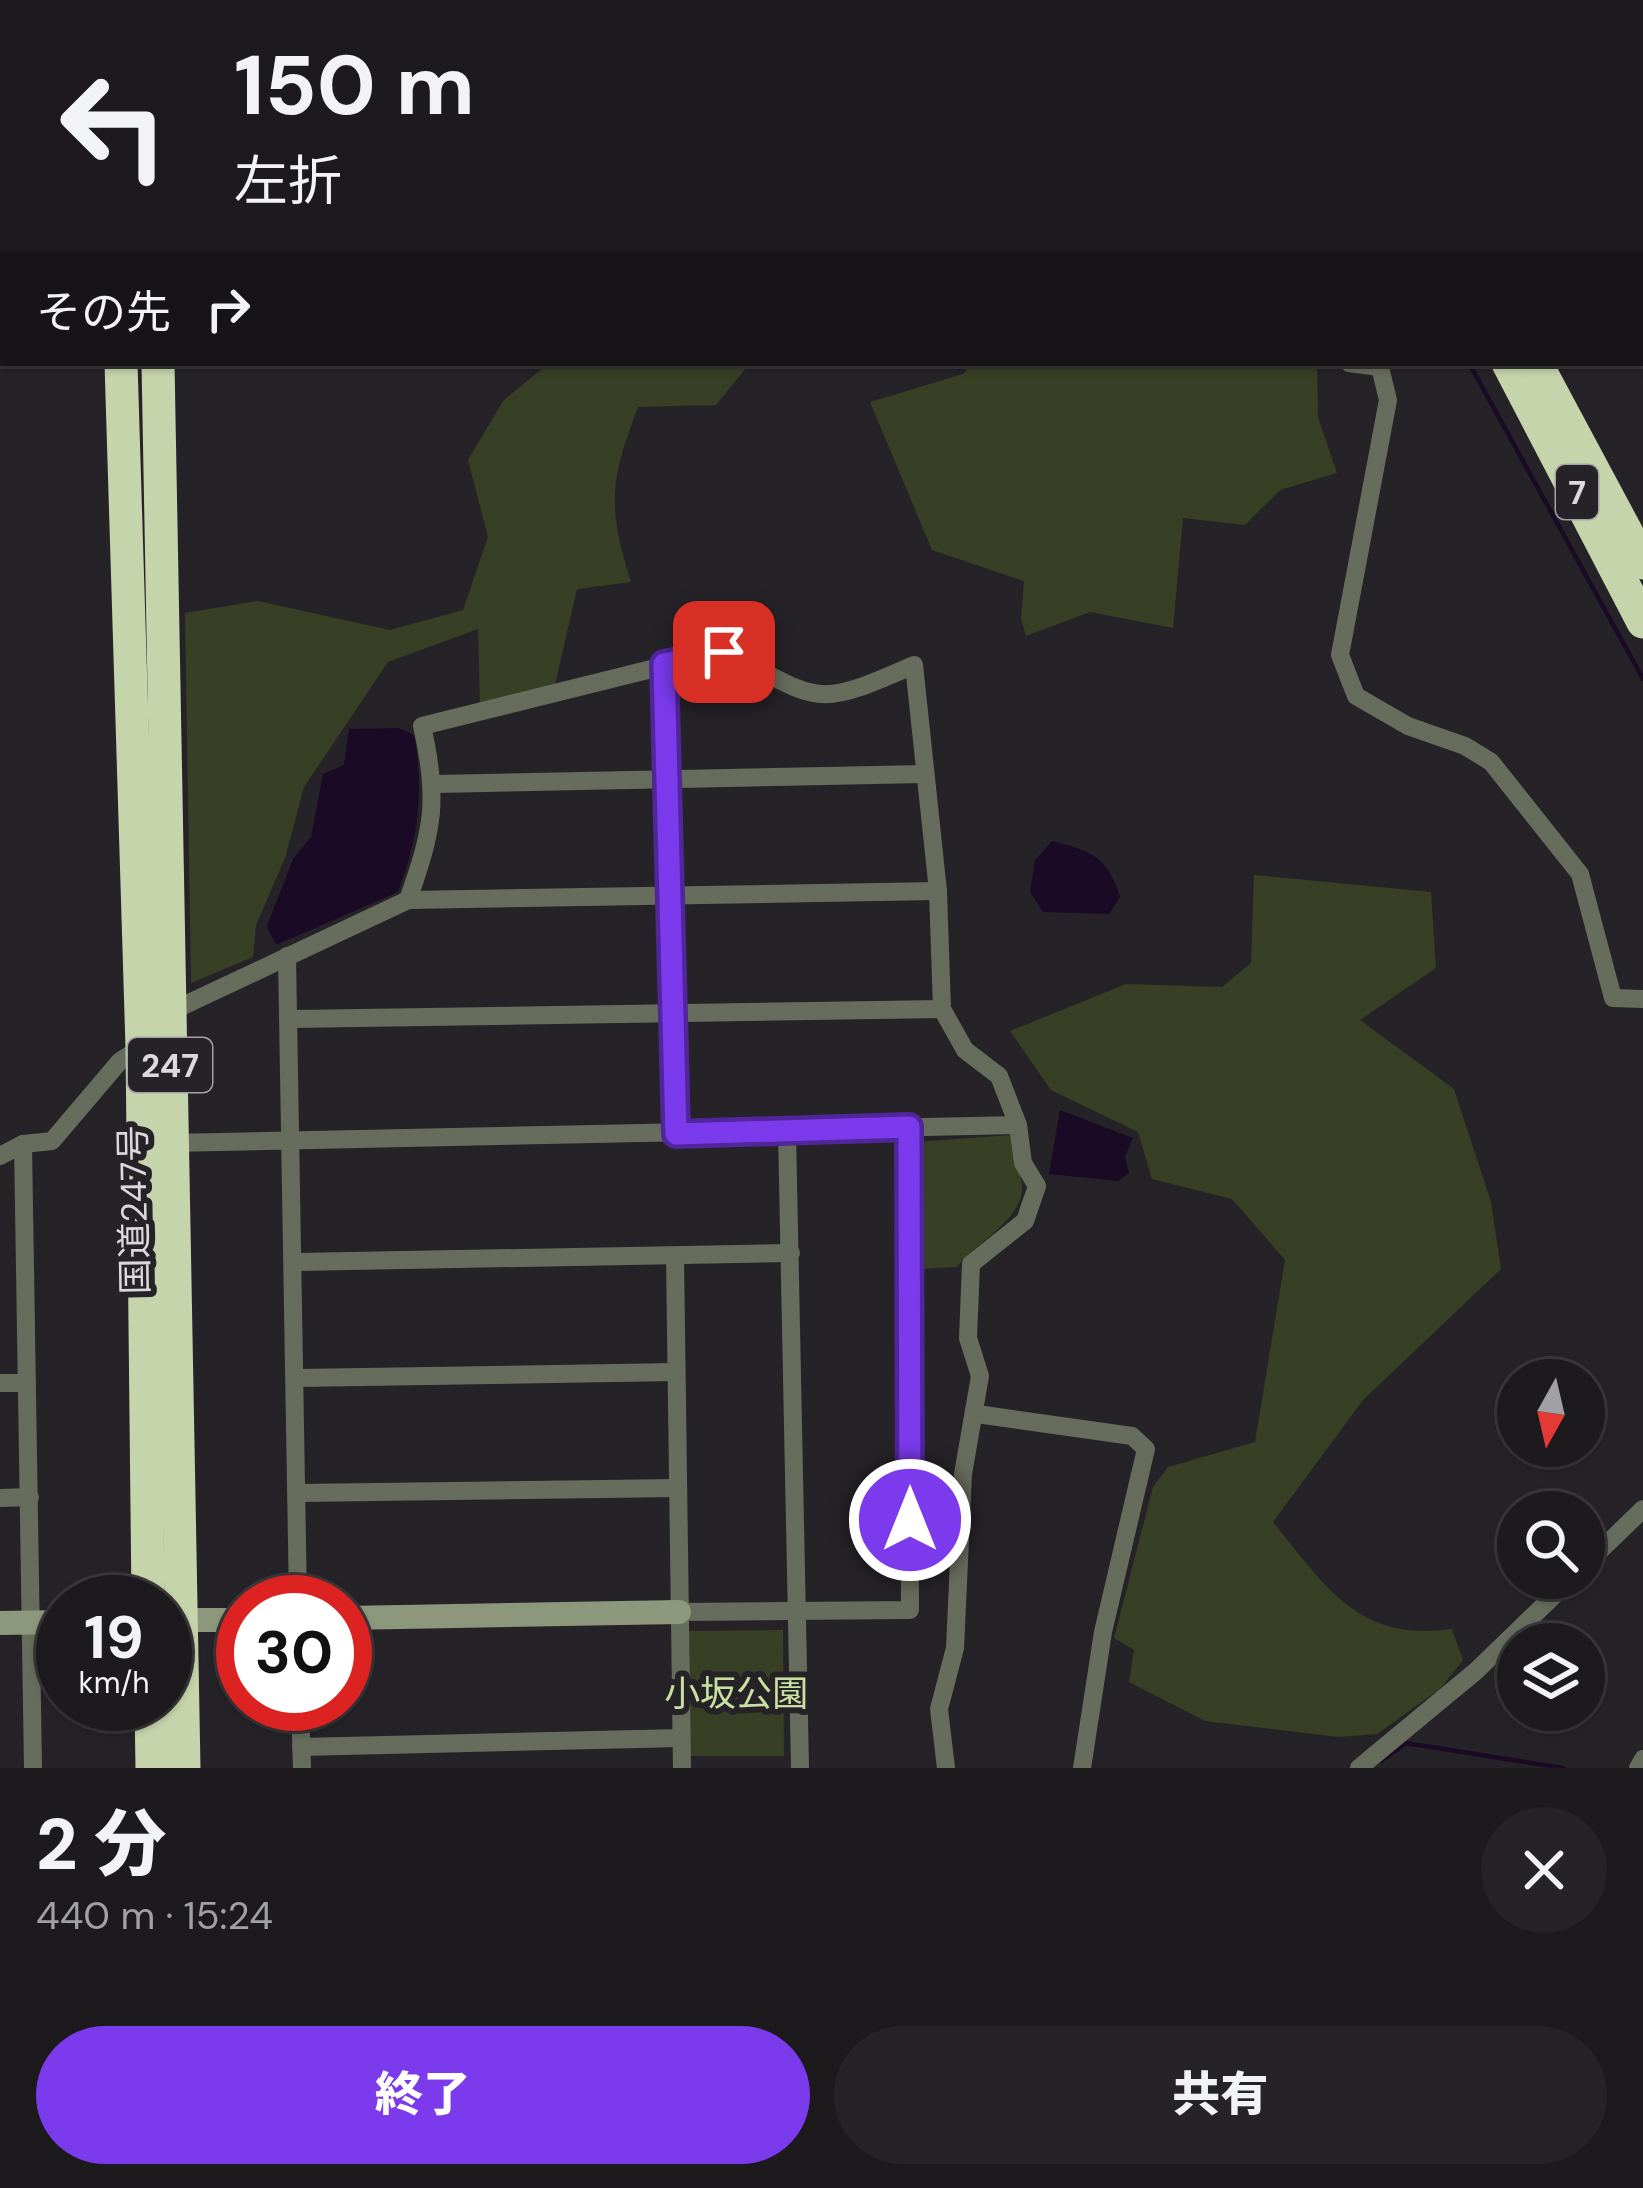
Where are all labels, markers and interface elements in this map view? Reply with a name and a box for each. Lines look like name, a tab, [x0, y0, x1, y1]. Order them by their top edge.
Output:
text: 150 m	[234, 31, 475, 140]
icon: left	[36, 48, 192, 204]
text: 左折	[234, 146, 342, 217]
icon: right	[195, 276, 261, 342]
text: その先	[36, 283, 171, 342]
road number: 7	[1556, 465, 1598, 519]
pin	[673, 601, 775, 703]
icon: arrive	[691, 619, 757, 685]
road number: 247	[128, 1038, 212, 1092]
street label: 国道247号	[109, 1125, 159, 1295]
north arrow	[1497, 1359, 1605, 1467]
map controls	[1497, 1359, 1605, 1731]
position arrow	[847, 1457, 973, 1583]
button: search	[1497, 1491, 1605, 1599]
speed limit sign: 30	[216, 1575, 372, 1731]
text: 19	[84, 1598, 144, 1677]
button: layers	[1497, 1623, 1605, 1731]
text: km/h	[79, 1663, 149, 1702]
park label: 小坂公園	[664, 1670, 808, 1717]
text: 2 分	[36, 1798, 166, 1891]
button: close	[1481, 1807, 1607, 1933]
text: 440 m · 15:24	[36, 1890, 273, 1941]
button: 終了	[36, 2026, 810, 2164]
button: 共有	[834, 2026, 1607, 2164]

